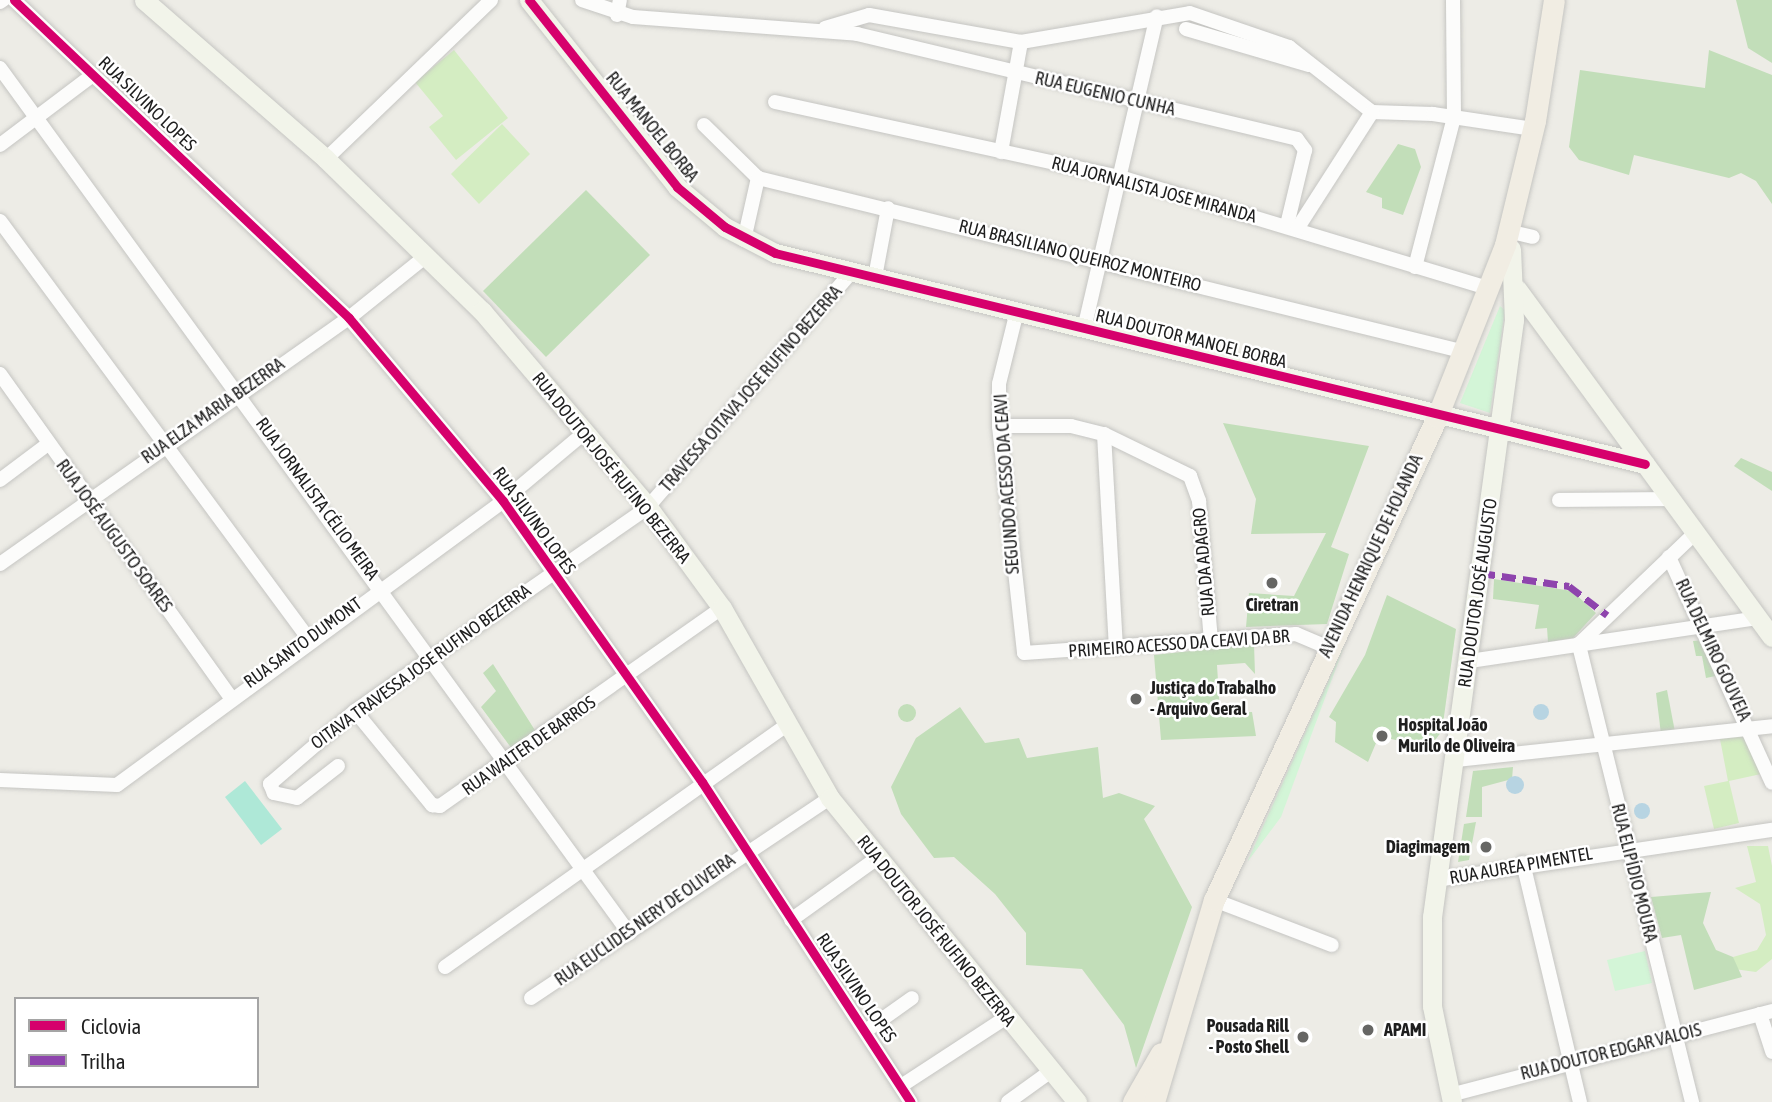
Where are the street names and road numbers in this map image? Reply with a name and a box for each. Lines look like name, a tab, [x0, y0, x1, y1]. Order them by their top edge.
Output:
street label: RUA SILVINO LOPES	[94, 52, 200, 156]
street label: RUA EUGENIO CUNHA	[1033, 67, 1177, 121]
street label: RUA MANOEL BORBA	[601, 68, 703, 186]
street label: RUA JORNALISTA JOSE MIRANDA	[1049, 152, 1259, 228]
street label: RUA BRASILIANO QUEIROZ MONTEIRO	[957, 215, 1203, 297]
street label: TRAVESSA OITAVA JOSE RUFINO BEZERRA	[655, 281, 847, 497]
street label: RUA DOUTOR MANOEL BORBA	[1093, 305, 1289, 373]
street label: RUA ELZA MARIA BEZERRA	[137, 354, 289, 468]
street label: RUA DOUTOR JOSÉ RUFINO BEZERRA	[527, 368, 695, 568]
street label: SEGUNDO ACESSO DA CEAVI	[990, 393, 1024, 575]
street label: RUA JORNALISTA CÉLIO MEIRA	[251, 414, 383, 584]
street label: AVENIDA HENRIQUE DE HOLANDA	[1314, 451, 1428, 661]
street label: RUA JOSÉ AUGUSTO SOARES	[51, 455, 177, 617]
street label: RUA SILVINO LOPES	[488, 463, 580, 579]
street label: RUA DOUTOR JOSÉ AUGUSTO	[1454, 497, 1502, 689]
street label: RUA DA ADAGRO	[1188, 507, 1220, 617]
street label: RUA DELMIRO GOUVEIA	[1671, 575, 1755, 725]
street label: OITAVA TRAVESSA JOSE RUFINO BEZERRA	[307, 580, 535, 754]
street label: RUA SANTO DUMONT	[240, 593, 366, 693]
street label: PRIMEIRO ACESSO DA CEAVI DA BR	[1068, 625, 1290, 663]
street label: RUA WALTER DE BARROS	[458, 692, 600, 800]
street label: RUA ELIPÍDIO MOURA	[1606, 801, 1662, 945]
street label: RUA DOUTOR JOSÉ RUFINO BEZERRA	[852, 831, 1020, 1031]
street label: RUA AUREA PIMENTEL	[1448, 843, 1594, 889]
street label: RUA EUCLIDES NERY DE OLIVEIRA	[551, 849, 739, 991]
street label: RUA SILVINO LOPES	[811, 929, 901, 1047]
street label: RUA DOUTOR EDGAR VALOIS	[1518, 1019, 1704, 1085]

